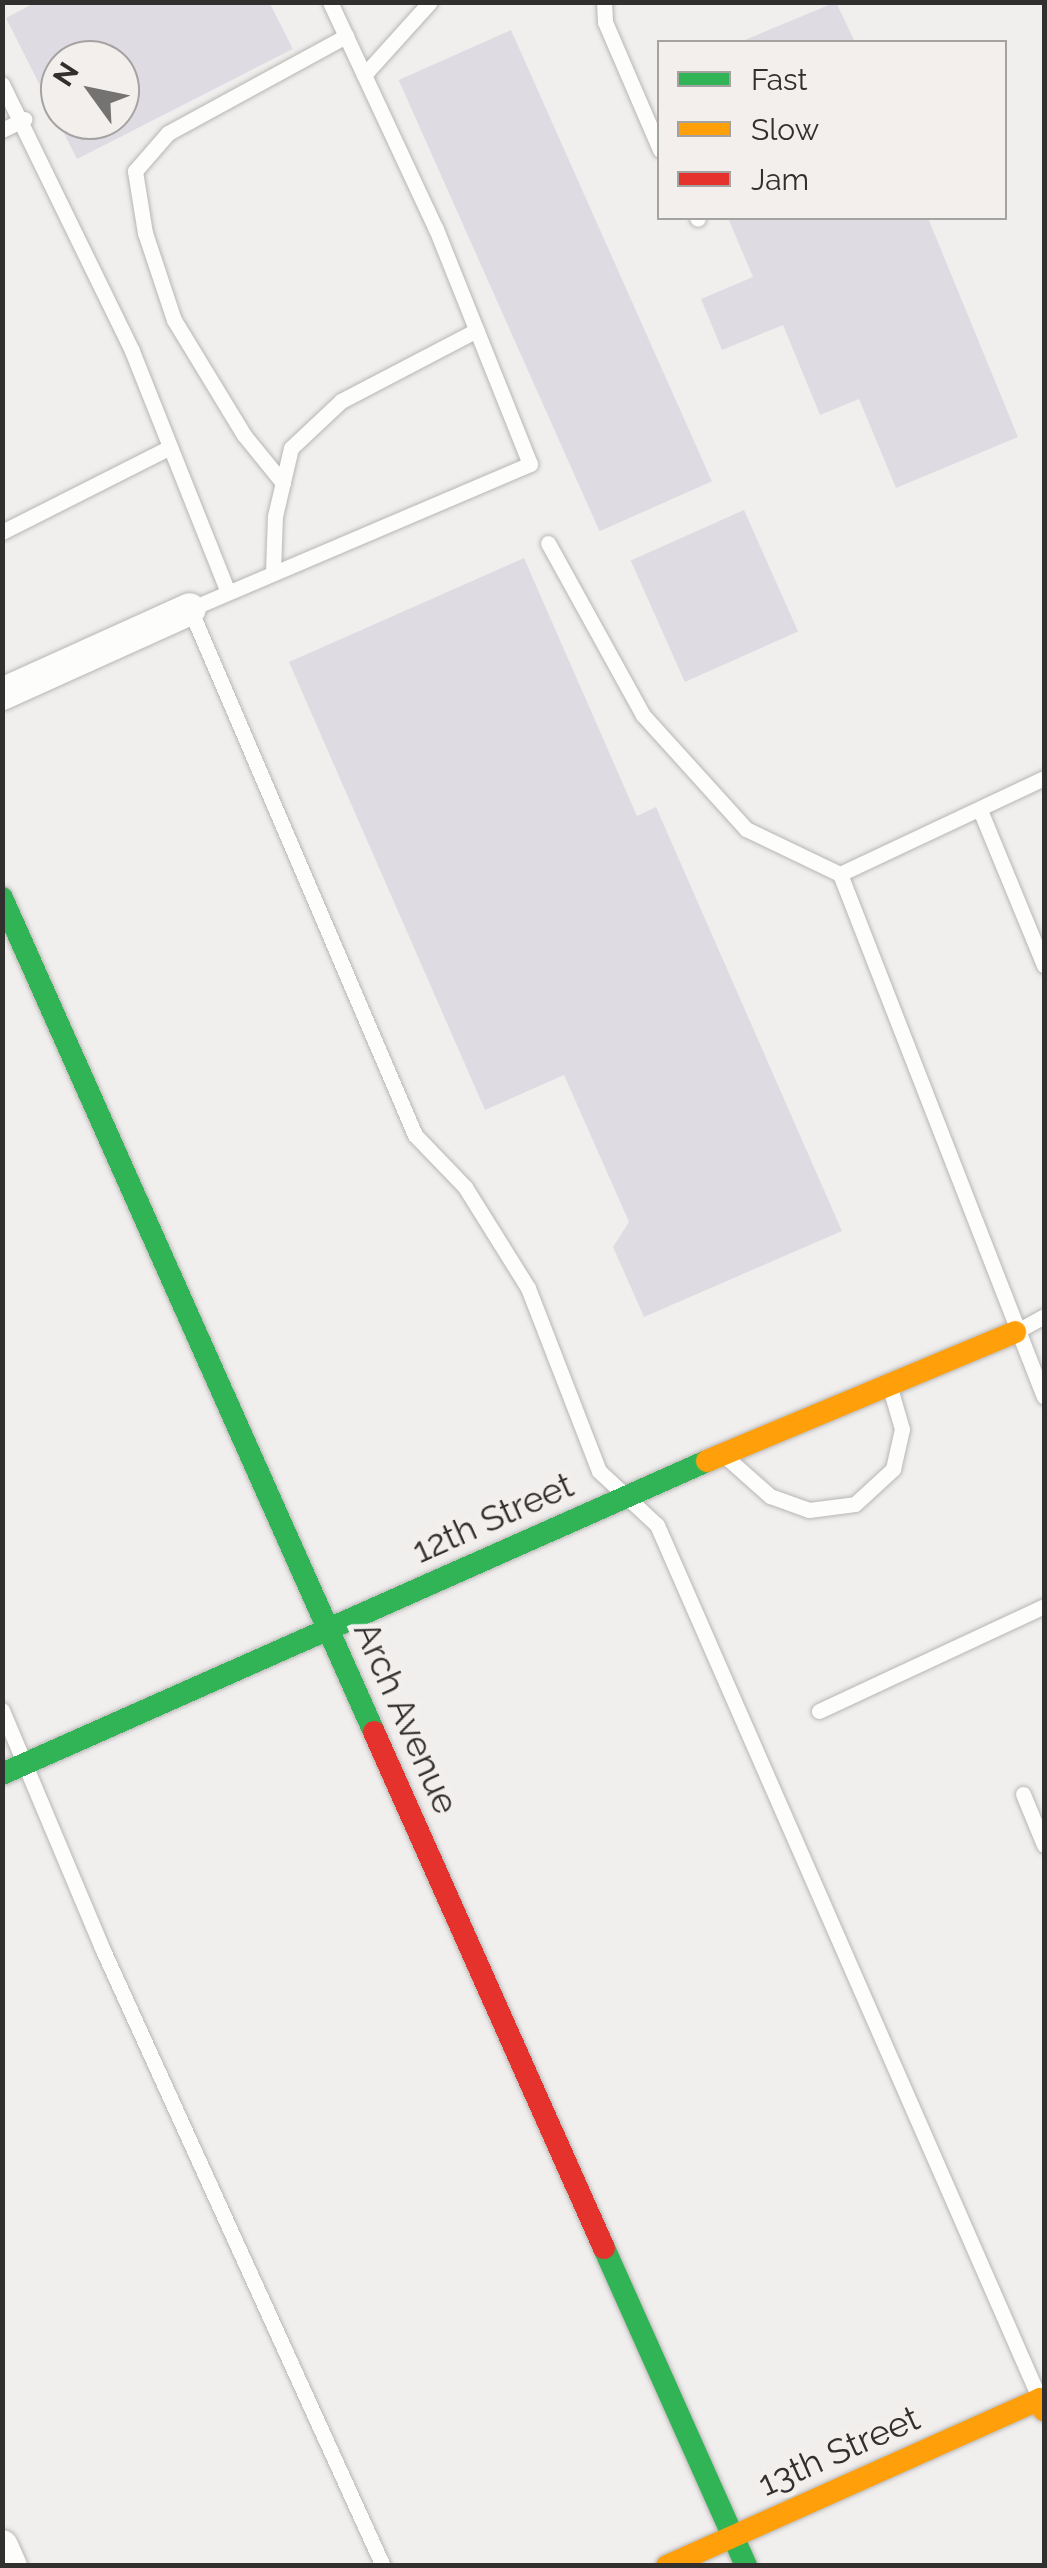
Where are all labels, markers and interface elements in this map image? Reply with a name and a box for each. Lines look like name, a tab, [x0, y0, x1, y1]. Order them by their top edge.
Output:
north arrow	[40, 40, 140, 140]
legend	[657, 40, 1007, 220]
text: N	[46, 57, 86, 92]
text: Fast	[751, 62, 808, 97]
text: Slow	[751, 112, 819, 147]
text: Jam	[751, 162, 809, 197]
street label: 12th Street	[406, 1464, 580, 1572]
street label: Arch Avenue	[345, 1615, 467, 1821]
street label: 13th Street	[752, 2397, 926, 2505]

